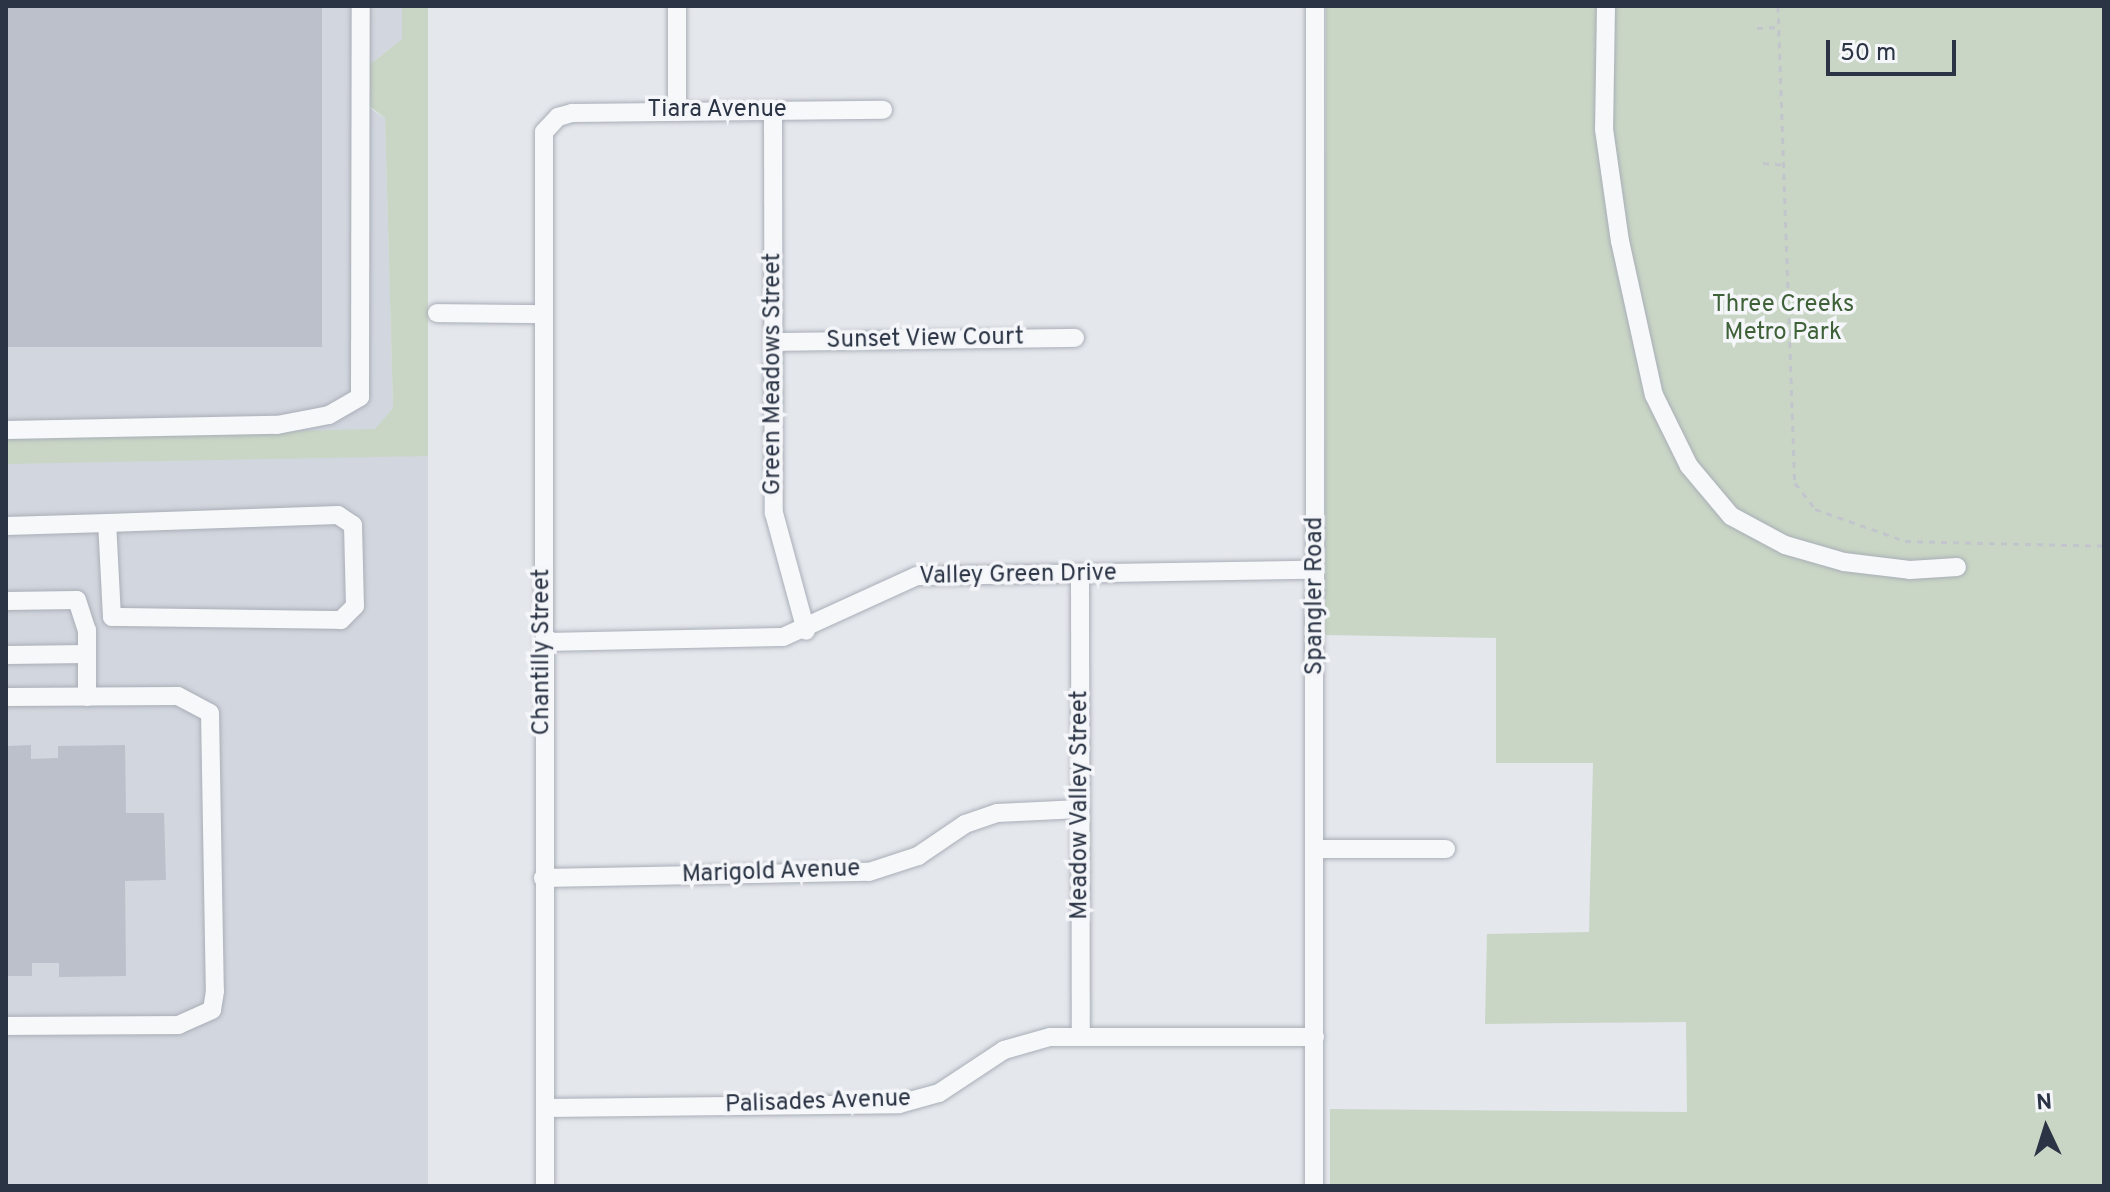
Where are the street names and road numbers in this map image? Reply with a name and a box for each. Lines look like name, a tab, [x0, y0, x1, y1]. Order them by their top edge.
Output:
street label: Tiara Avenue	[647, 97, 787, 125]
street label: Green Meadows Street	[760, 253, 788, 495]
street label: Sunset View Court	[825, 324, 1025, 356]
street label: Spangler Road	[1302, 517, 1330, 675]
street label: Valley Green Drive	[919, 560, 1117, 592]
street label: Chantilly Street	[529, 569, 557, 735]
street label: Meadow Valley Street	[1067, 690, 1095, 920]
street label: Marigold Avenue	[681, 855, 861, 891]
street label: Palisades Avenue	[724, 1085, 912, 1121]

